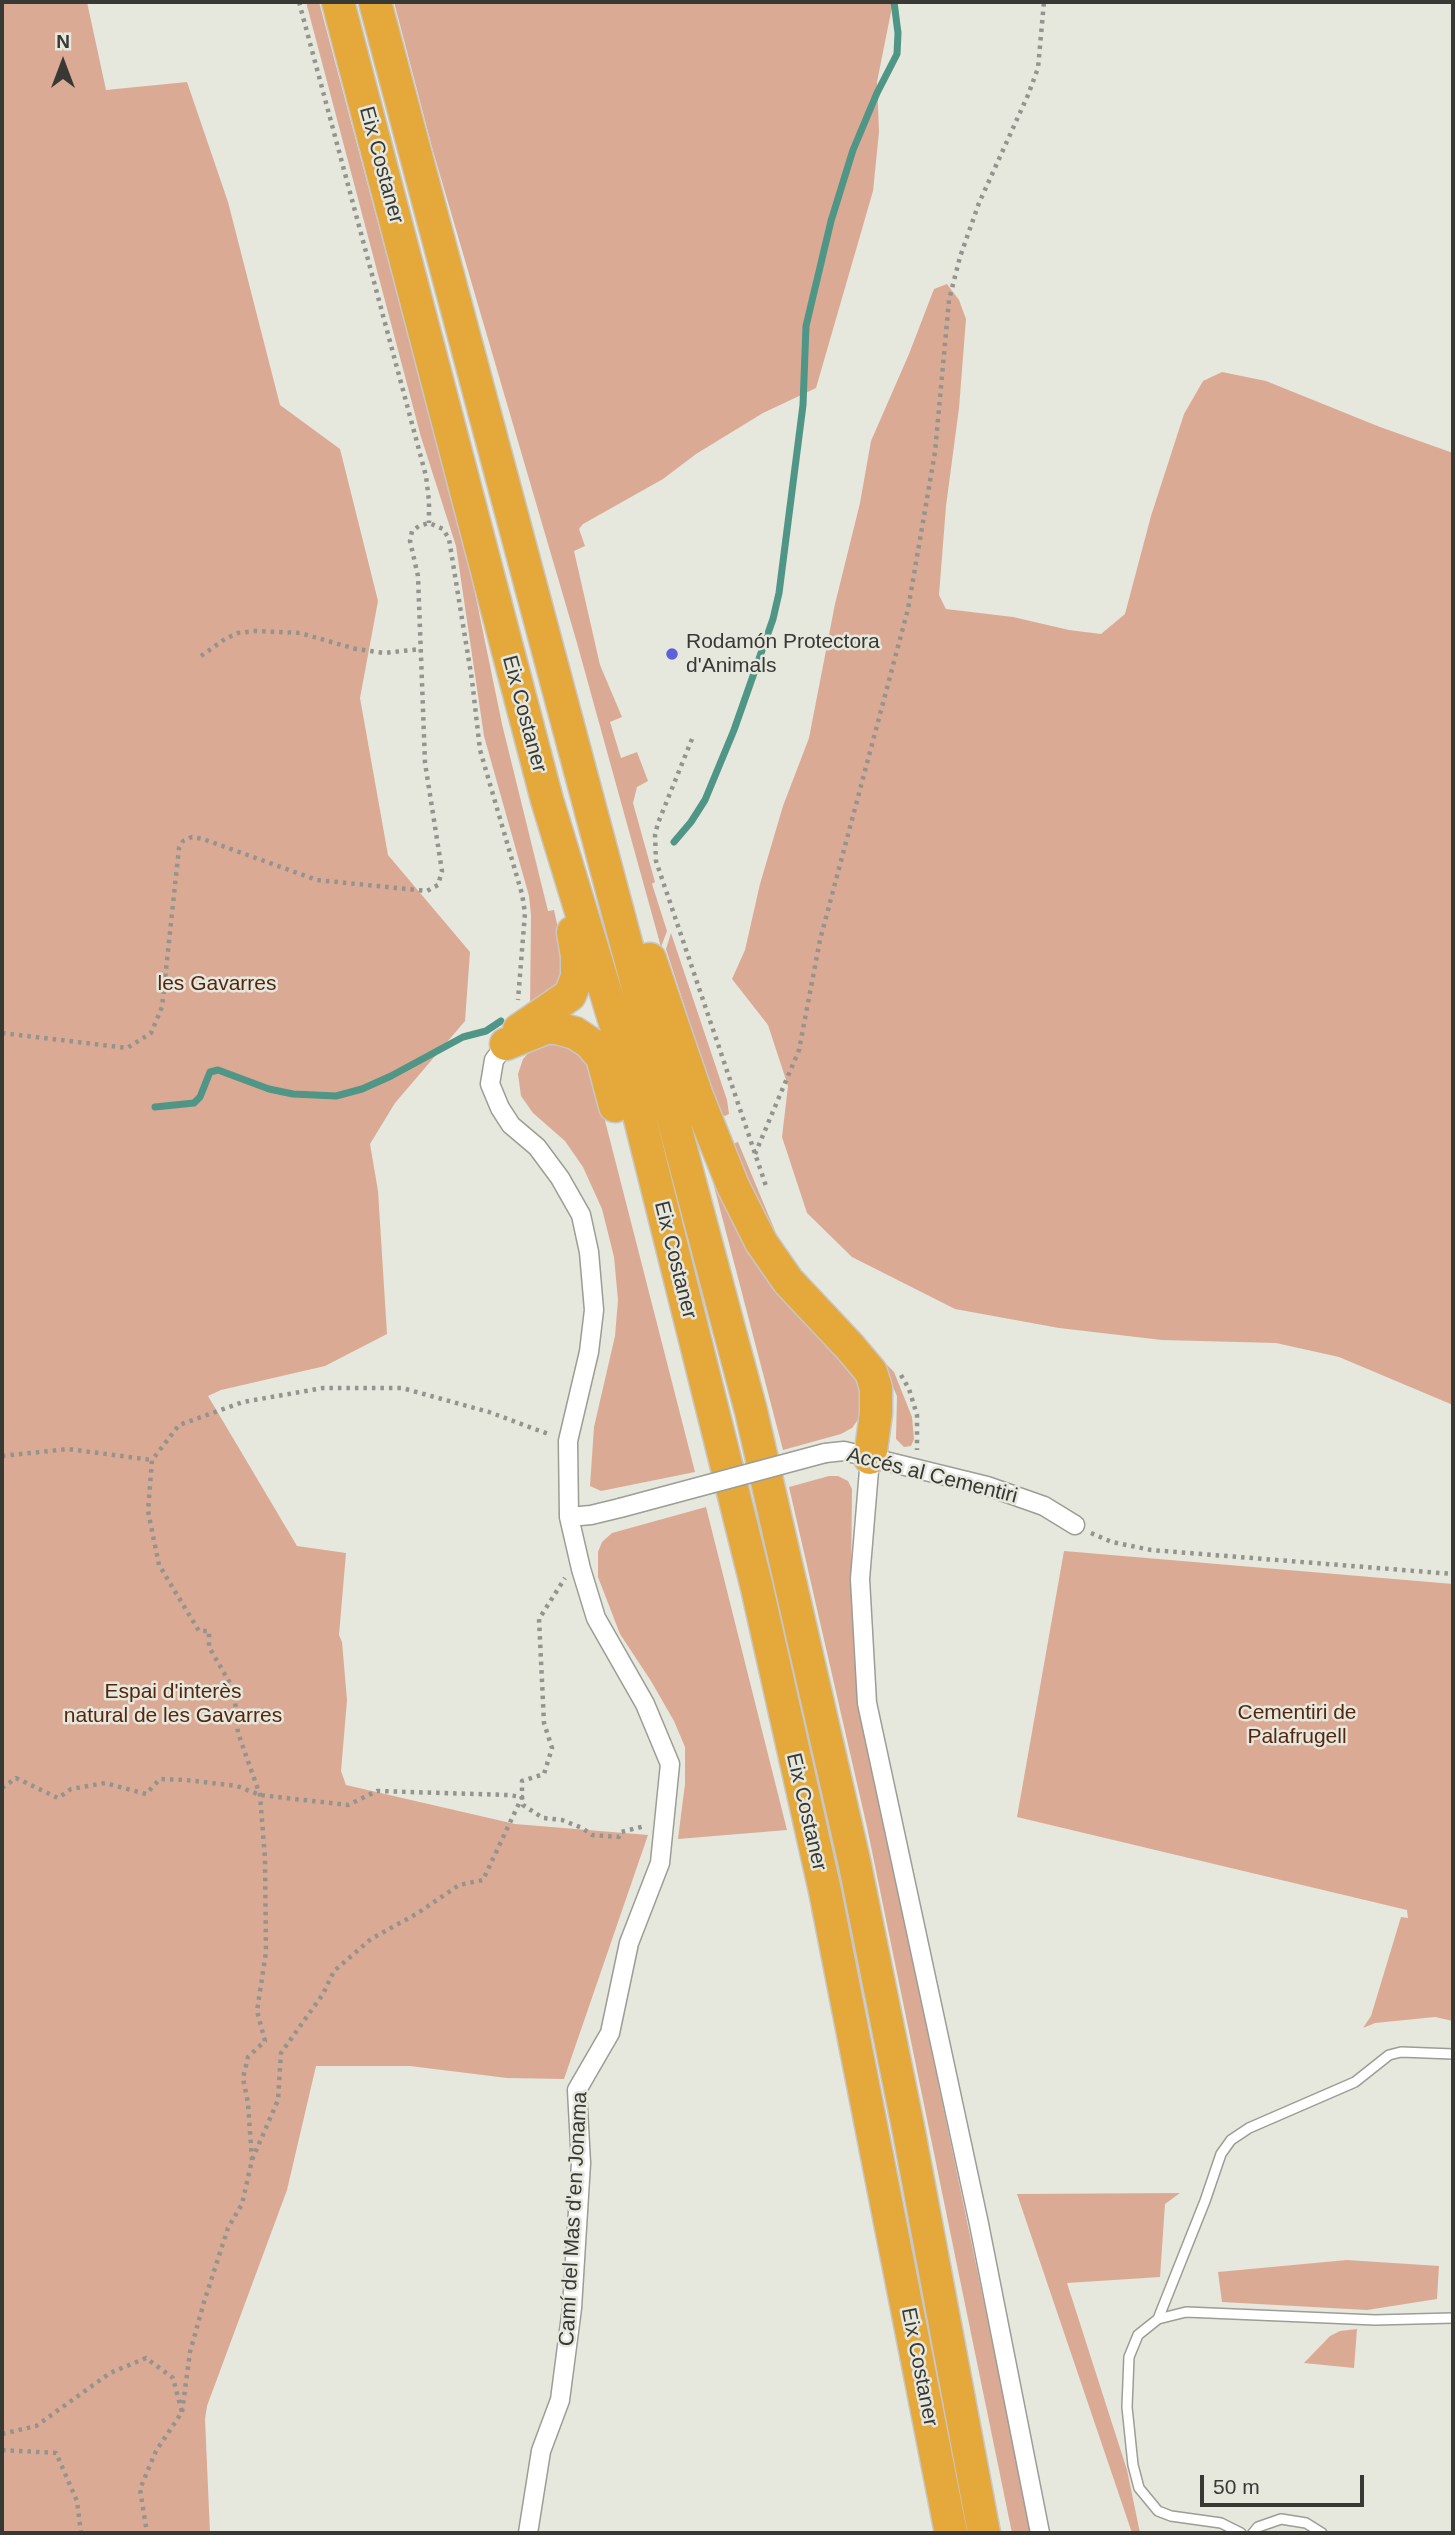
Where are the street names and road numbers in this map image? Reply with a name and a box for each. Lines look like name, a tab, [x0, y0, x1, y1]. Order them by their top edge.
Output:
street label: Eix Costaner	[353, 104, 409, 226]
street label: Eix Costaner	[496, 653, 552, 775]
street label: Eix Costaner	[648, 1199, 702, 1321]
street label: Accés al Cementiri	[844, 1443, 1020, 1509]
street label: Eix Costaner	[780, 1751, 832, 1873]
street label: Camí del Mas d'en Jonama	[555, 2091, 593, 2347]
street label: Eix Costaner	[895, 2306, 943, 2428]

